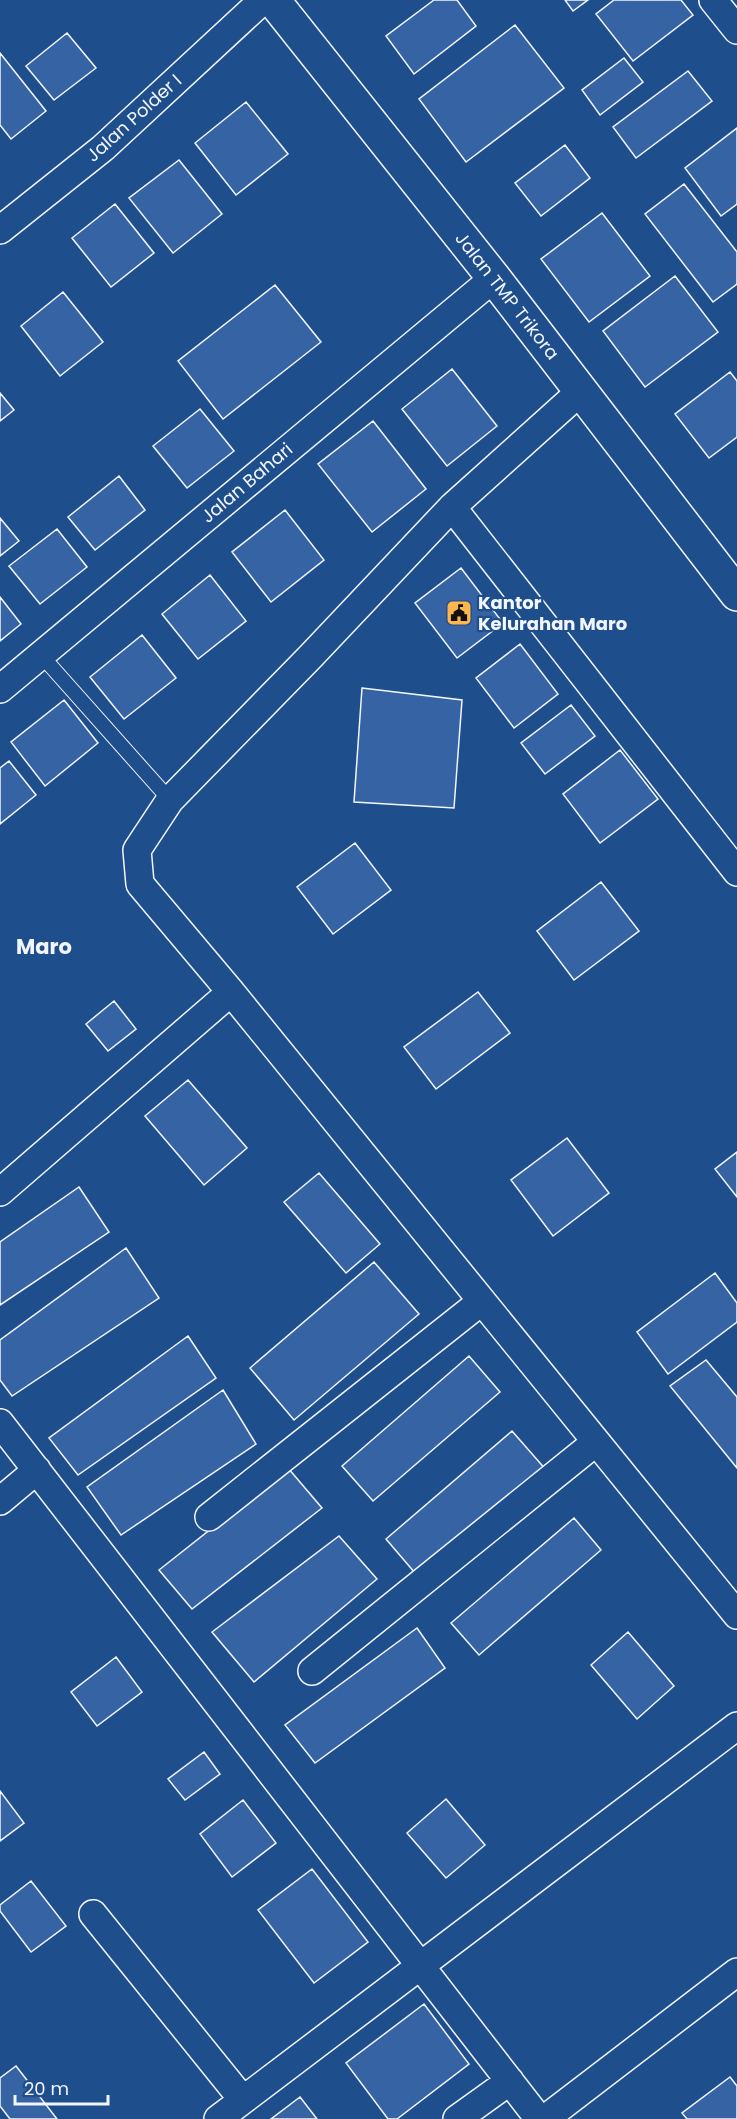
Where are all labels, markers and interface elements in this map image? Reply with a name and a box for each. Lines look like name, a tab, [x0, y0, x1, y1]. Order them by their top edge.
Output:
street label: Jalan Polder I	[81, 68, 187, 167]
street label: Jalan TMP Trikora	[450, 227, 565, 365]
street label: Jalan Bahari	[195, 437, 298, 528]
place label: Kantor Kelurahan Maro	[478, 590, 627, 636]
public building icon: Kantor Kelurahan Maro	[444, 598, 474, 628]
district label: Maro	[16, 932, 72, 961]
scale bar	[15, 2068, 108, 2106]
text: 20 m	[24, 2076, 69, 2101]

